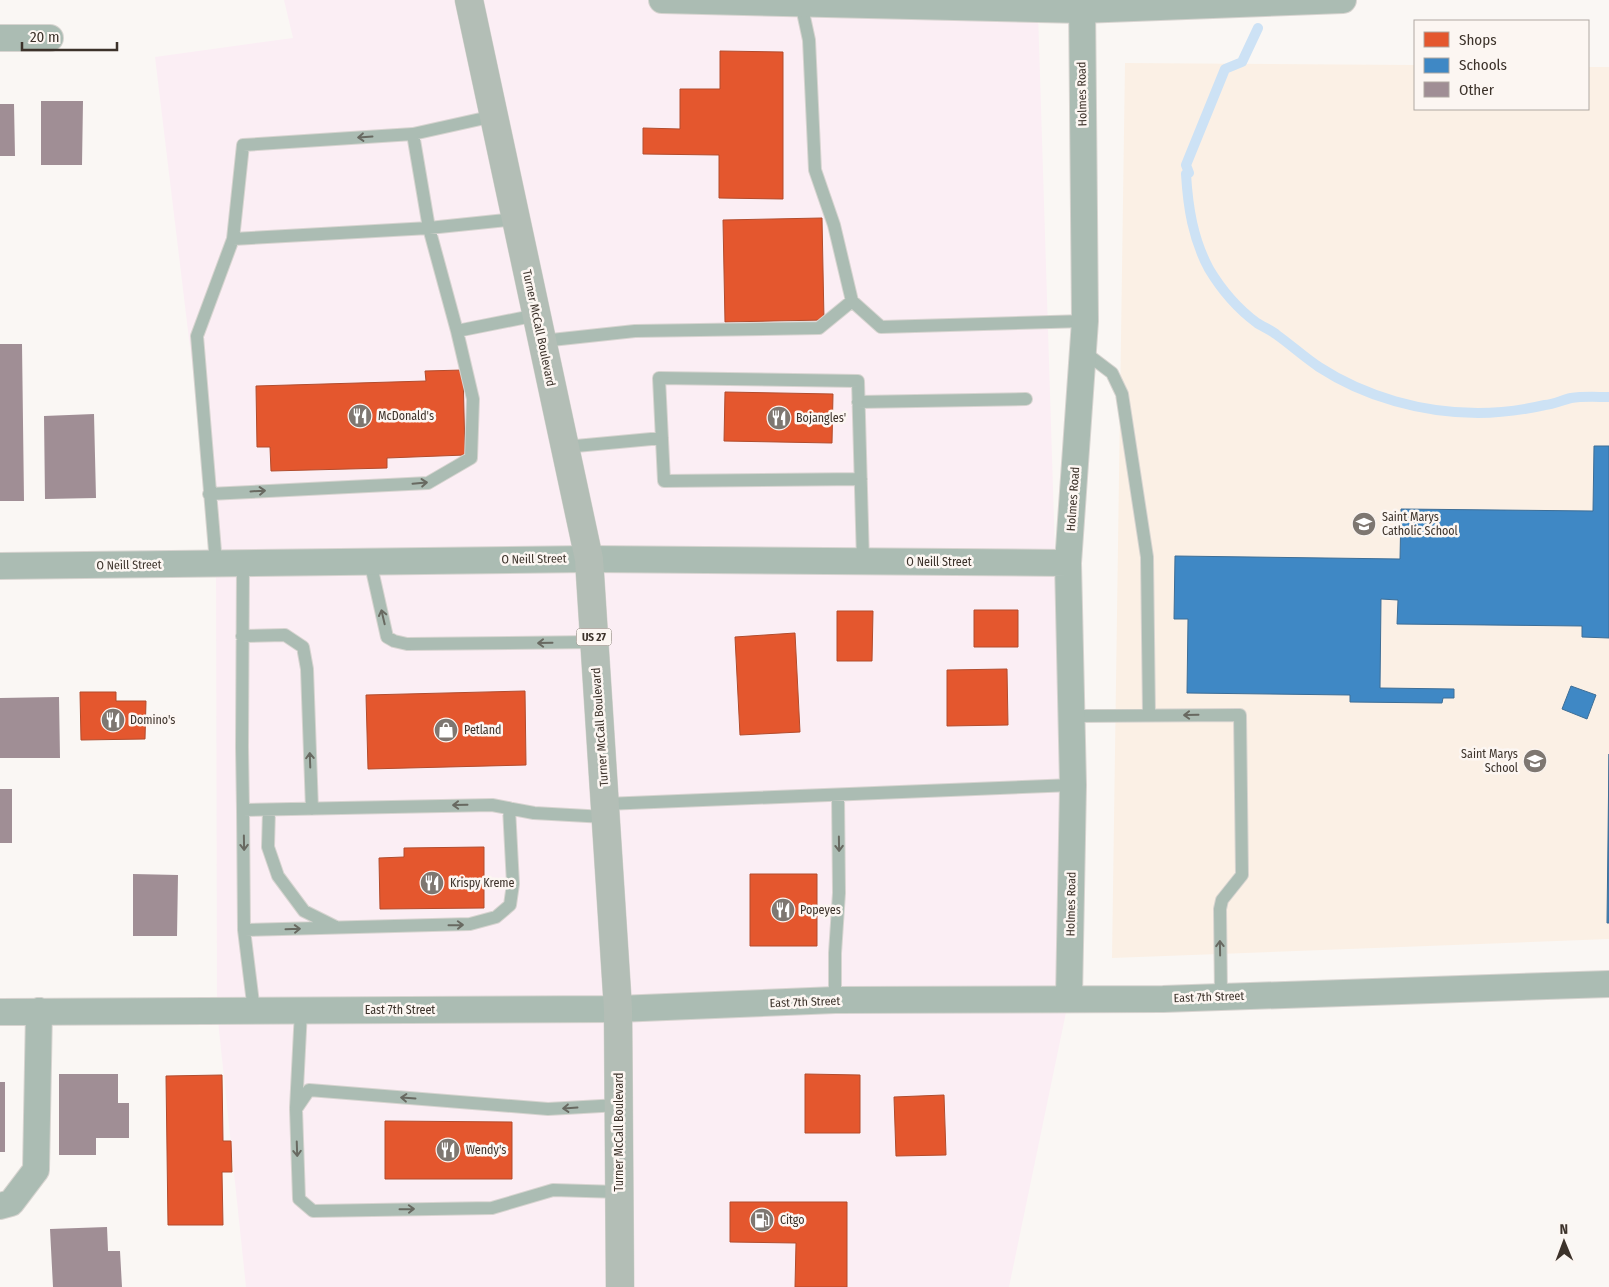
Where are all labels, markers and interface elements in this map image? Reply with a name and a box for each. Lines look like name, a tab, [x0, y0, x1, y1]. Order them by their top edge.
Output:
scale bar	[22, 20, 118, 52]
legend	[1414, 20, 1589, 110]
text: 20 m	[30, 28, 60, 46]
text: Shops	[1459, 31, 1497, 49]
text: Schools	[1459, 56, 1507, 74]
street label: Holmes Road	[1074, 62, 1090, 126]
text: Other	[1459, 81, 1495, 99]
one-way arrow	[357, 132, 373, 141]
street label: Turner McCall Boulevard	[520, 268, 558, 388]
restaurant icon: McDonald's	[347, 403, 373, 429]
restaurant icon: Bojangles'	[766, 405, 792, 431]
place label: McDonald's	[378, 409, 434, 423]
place label: Bojangles'	[796, 411, 846, 425]
street label: Holmes Road	[1064, 466, 1082, 532]
one-way arrow	[412, 478, 428, 488]
one-way arrow	[250, 487, 266, 496]
place label: Saint Marys Catholic School	[1382, 510, 1458, 538]
school or university icon: Saint Marys Catholic School	[1351, 511, 1377, 537]
street label: O Neill Street	[501, 551, 567, 567]
street label: O Neill Street	[906, 555, 972, 569]
street label: O Neill Street	[96, 557, 162, 573]
one-way arrow	[378, 610, 387, 626]
road number: US 27	[576, 628, 612, 646]
one-way arrow	[538, 638, 554, 648]
street label: Turner McCall Boulevard	[589, 667, 611, 787]
restaurant icon: Domino's	[100, 707, 126, 733]
one-way arrow	[1184, 710, 1200, 720]
place label: Domino's	[130, 713, 175, 727]
shop icon: Petland	[433, 717, 459, 743]
place label: Petland	[464, 723, 501, 737]
place label: Saint Marys School	[1461, 747, 1518, 775]
school or university icon: Saint Marys School	[1522, 748, 1548, 774]
one-way arrow	[306, 752, 315, 768]
one-way arrow	[453, 800, 469, 810]
one-way arrow	[239, 834, 249, 851]
one-way arrow	[834, 836, 844, 852]
restaurant icon: Krispy Kreme	[419, 870, 445, 896]
street label: Holmes Road	[1063, 872, 1079, 936]
place label: Krispy Kreme	[450, 876, 515, 890]
restaurant icon: Popeyes	[770, 897, 796, 923]
place label: Popeyes	[800, 903, 841, 917]
one-way arrow	[447, 920, 463, 930]
one-way arrow	[285, 924, 301, 933]
one-way arrow	[1215, 940, 1225, 956]
street label: East 7th Street	[1173, 989, 1245, 1005]
street label: East 7th Street	[769, 994, 841, 1010]
street label: East 7th Street	[365, 1003, 435, 1017]
street label: Turner McCall Boulevard	[612, 1073, 626, 1191]
one-way arrow	[400, 1093, 416, 1103]
one-way arrow	[562, 1103, 578, 1112]
restaurant icon: Wendy's	[435, 1137, 461, 1163]
one-way arrow	[293, 1141, 302, 1157]
place label: Wendy's	[466, 1143, 506, 1157]
one-way arrow	[399, 1204, 415, 1214]
fuel station icon: Citgo	[749, 1207, 775, 1233]
place label: Citgo	[780, 1213, 805, 1227]
north arrow	[1539, 1217, 1589, 1267]
text: N	[1559, 1221, 1568, 1238]

